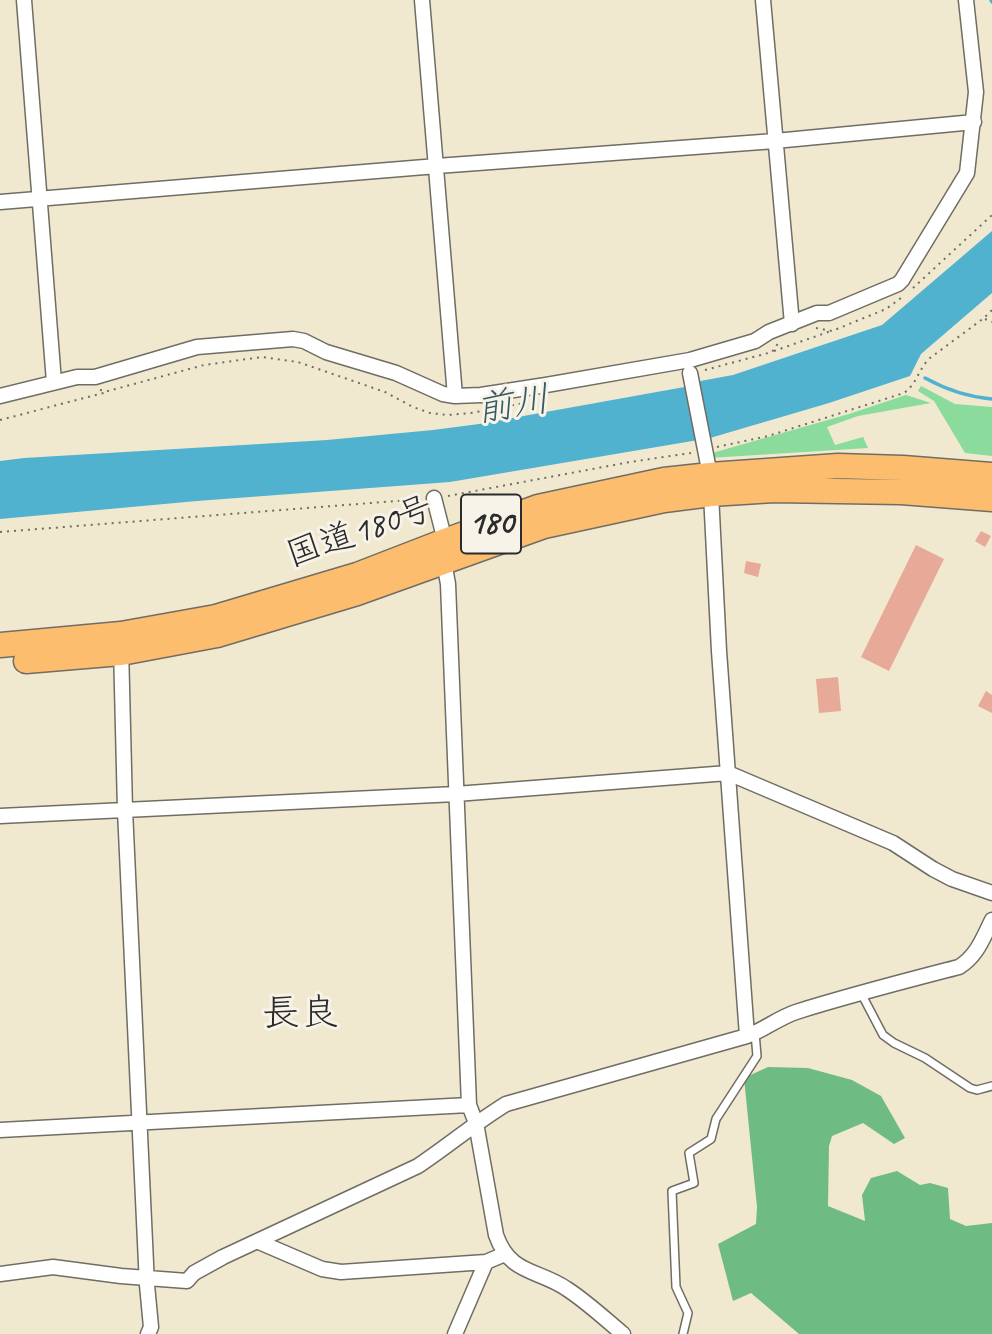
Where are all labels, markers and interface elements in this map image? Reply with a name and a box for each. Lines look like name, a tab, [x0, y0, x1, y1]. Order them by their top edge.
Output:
water label: 前川	[473, 378, 553, 434]
street label: 国道180号	[281, 488, 439, 578]
road number: 180	[461, 495, 521, 554]
district label: 長良	[262, 992, 338, 1038]

